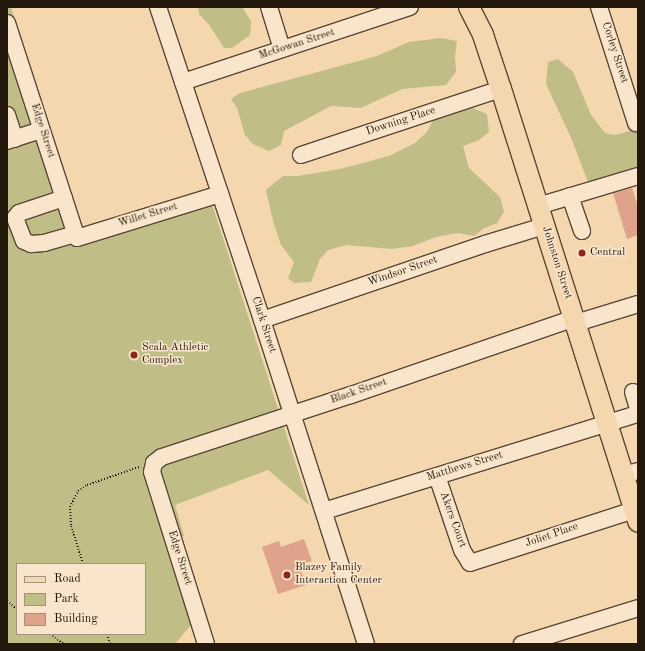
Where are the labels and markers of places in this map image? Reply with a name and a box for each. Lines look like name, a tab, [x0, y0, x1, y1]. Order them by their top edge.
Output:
place label: Central	[590, 246, 625, 260]
marker: Central	[577, 248, 587, 258]
place label: Scala Athletic Complex	[142, 342, 208, 368]
marker: Scala Athletic Complex	[129, 350, 139, 360]
place label: Blazey Family Interaction Center	[295, 562, 382, 588]
marker: Blazey Family Interaction Center	[282, 570, 292, 580]

